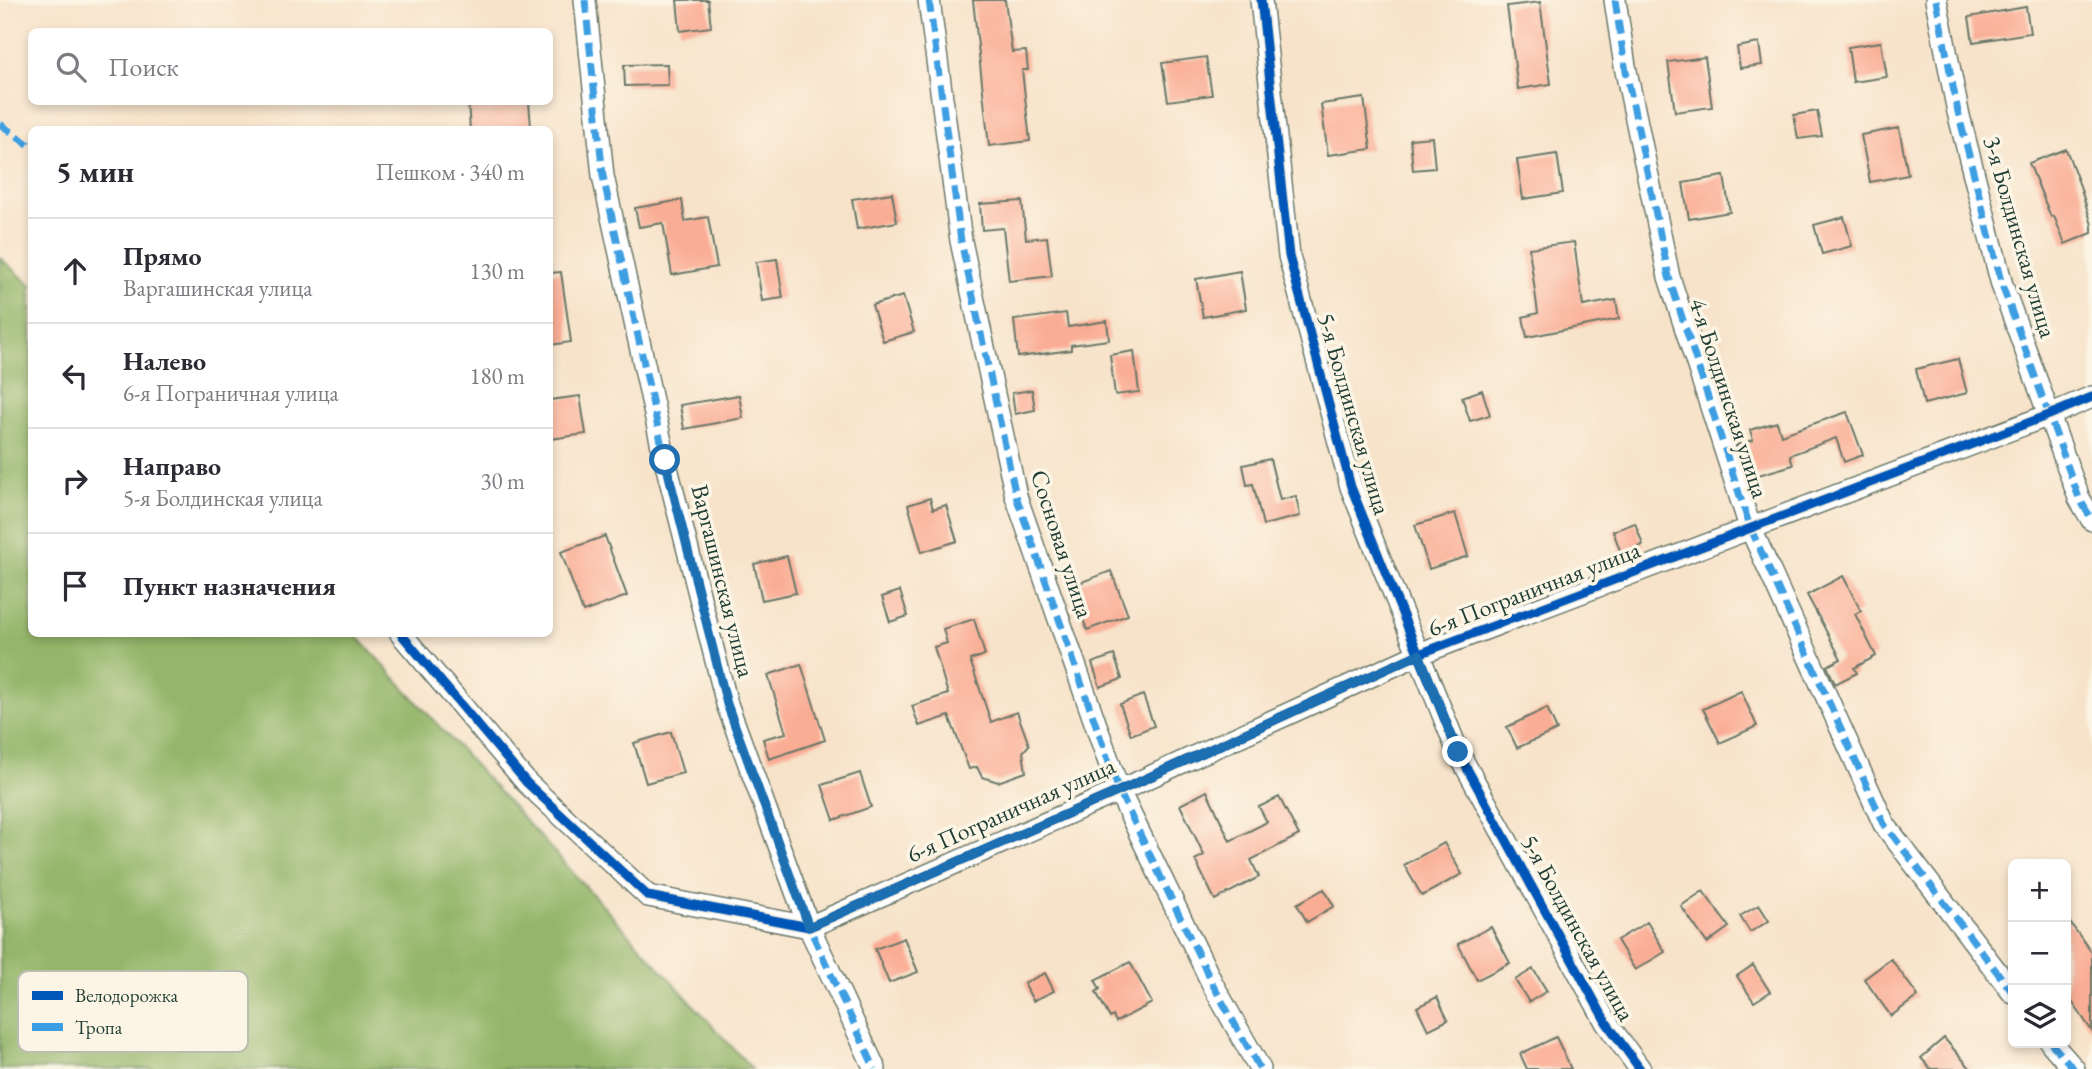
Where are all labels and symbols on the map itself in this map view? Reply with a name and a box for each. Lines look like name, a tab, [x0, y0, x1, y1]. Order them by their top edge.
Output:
street label: 3-я Болдинская улица	[1977, 132, 2064, 342]
street label: 4-я Болдинская улица	[1683, 294, 1777, 502]
street label: 5-я Болдинская улица	[1311, 309, 1398, 519]
route start	[649, 444, 680, 475]
street label: Сосновая улица	[1024, 466, 1101, 622]
street label: Варгашинская улица	[685, 481, 763, 681]
street label: 6-я Пограничная улица	[1423, 534, 1645, 643]
route end	[1442, 736, 1473, 767]
street label: 6-я Пограничная улица	[902, 749, 1120, 869]
street label: 5-я Болдинская улица	[1514, 829, 1643, 1027]
legend	[18, 971, 248, 1052]
text: Велодорожка	[75, 983, 179, 1008]
text: Тропа	[75, 1015, 123, 1040]

